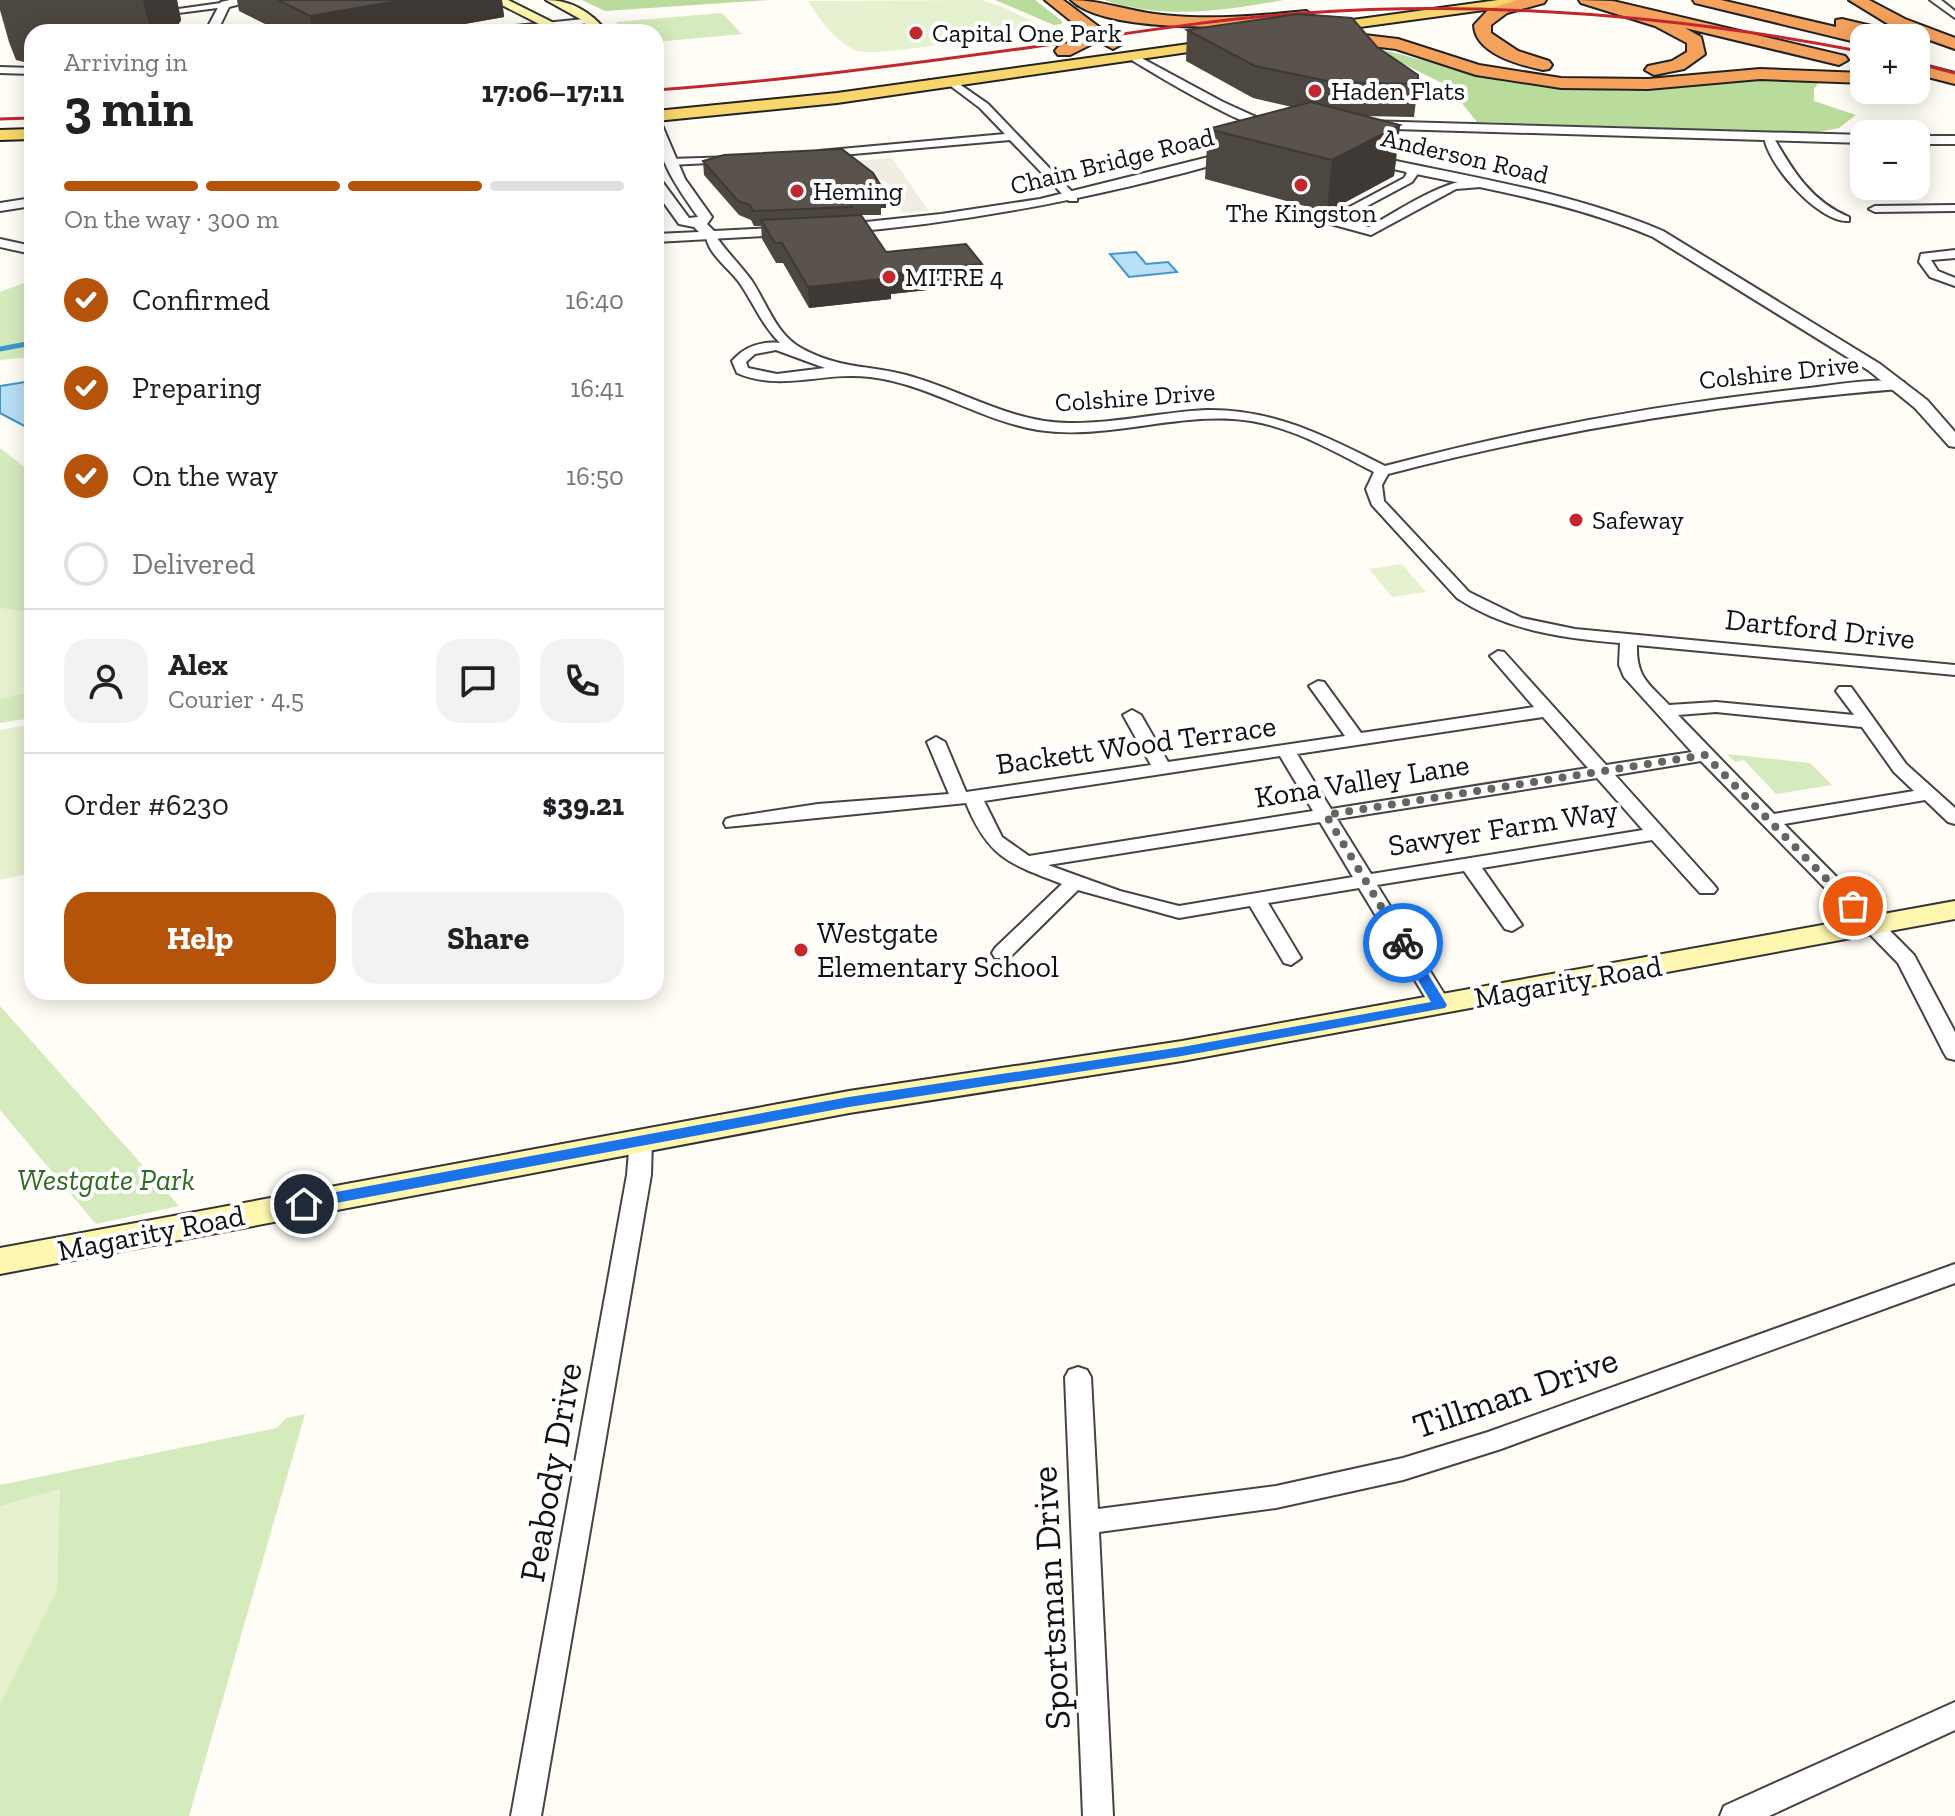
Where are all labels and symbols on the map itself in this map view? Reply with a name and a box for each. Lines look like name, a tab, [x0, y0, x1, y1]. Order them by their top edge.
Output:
place label: Capital One Park	[932, 17, 1122, 49]
marker: Capital One Park	[907, 24, 925, 42]
place label: Haden Flats	[1331, 75, 1465, 107]
marker: Haden Flats	[1306, 82, 1324, 100]
street label: Chain Bridge Road	[1007, 120, 1217, 202]
street label: Anderson Road	[1378, 121, 1552, 191]
place label: Heming	[813, 175, 903, 207]
marker: The Kingston	[1292, 176, 1310, 194]
marker: Heming	[788, 182, 806, 200]
place label: The Kingston	[1225, 197, 1377, 229]
place label: MITRE 4	[905, 261, 1004, 293]
marker: MITRE 4	[880, 268, 898, 286]
street label: Colshire Drive	[1698, 348, 1860, 396]
street label: Colshire Drive	[1054, 375, 1216, 419]
place label: Safeway	[1592, 504, 1684, 536]
marker: Safeway	[1567, 511, 1585, 529]
street label: Dartford Drive	[1723, 601, 1917, 657]
street label: Backett Wood Terrace	[994, 708, 1278, 782]
street label: Kona Valley Lane	[1252, 746, 1472, 816]
street label: Sawyer Farm Way	[1386, 792, 1621, 864]
pin	[1819, 872, 1887, 940]
courier	[1363, 903, 1443, 983]
place label: Westgate Elementary School	[817, 915, 1059, 985]
marker: Westgate Elementary School	[792, 941, 810, 959]
street label: Magarity Road	[1471, 948, 1665, 1016]
park label: Westgate Park	[17, 1162, 195, 1198]
pin	[270, 1170, 338, 1238]
street label: Magarity Road	[54, 1197, 248, 1269]
street label: Tillman Drive	[1407, 1337, 1623, 1448]
street label: Peabody Drive	[510, 1359, 591, 1585]
street label: Sportsman Drive	[1022, 1465, 1079, 1731]

